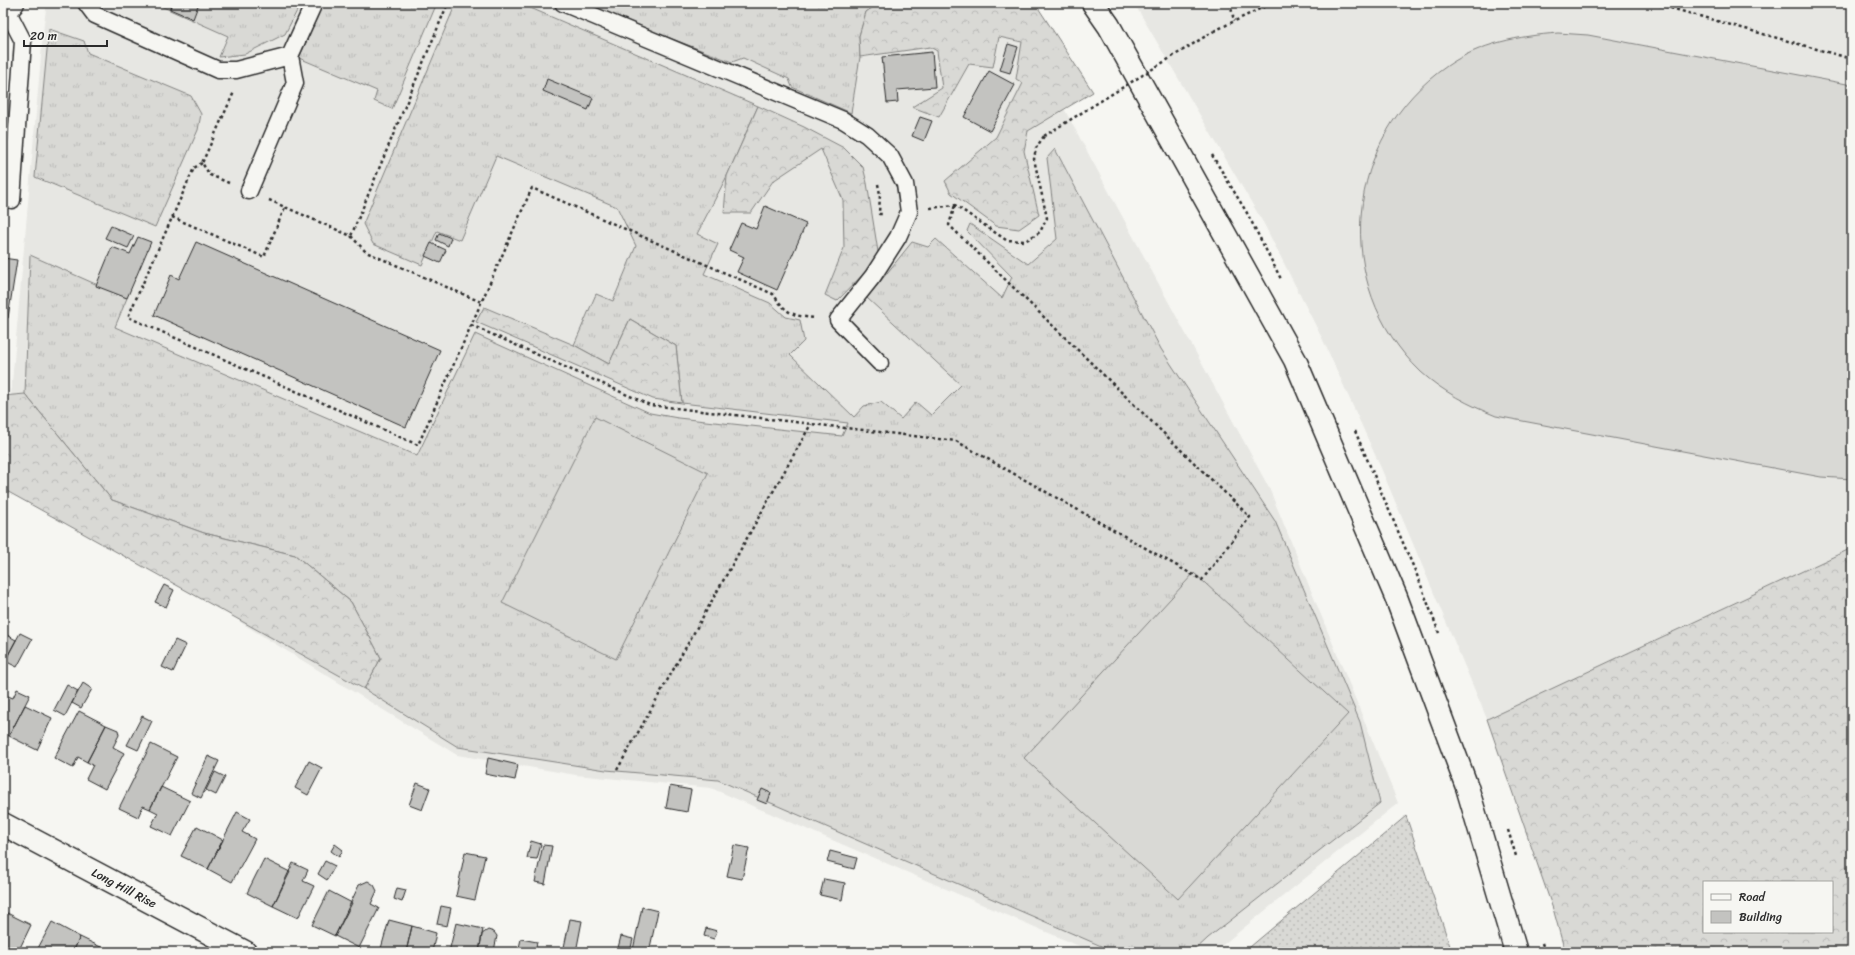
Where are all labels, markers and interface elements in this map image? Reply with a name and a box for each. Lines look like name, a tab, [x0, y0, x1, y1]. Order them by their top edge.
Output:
scale bar	[24, 22, 107, 48]
text: 20 m	[30, 25, 57, 47]
street label: Long Hill Rise	[87, 862, 161, 914]
legend	[1703, 881, 1833, 933]
text: Road	[1739, 886, 1766, 908]
text: Building	[1739, 906, 1782, 928]

